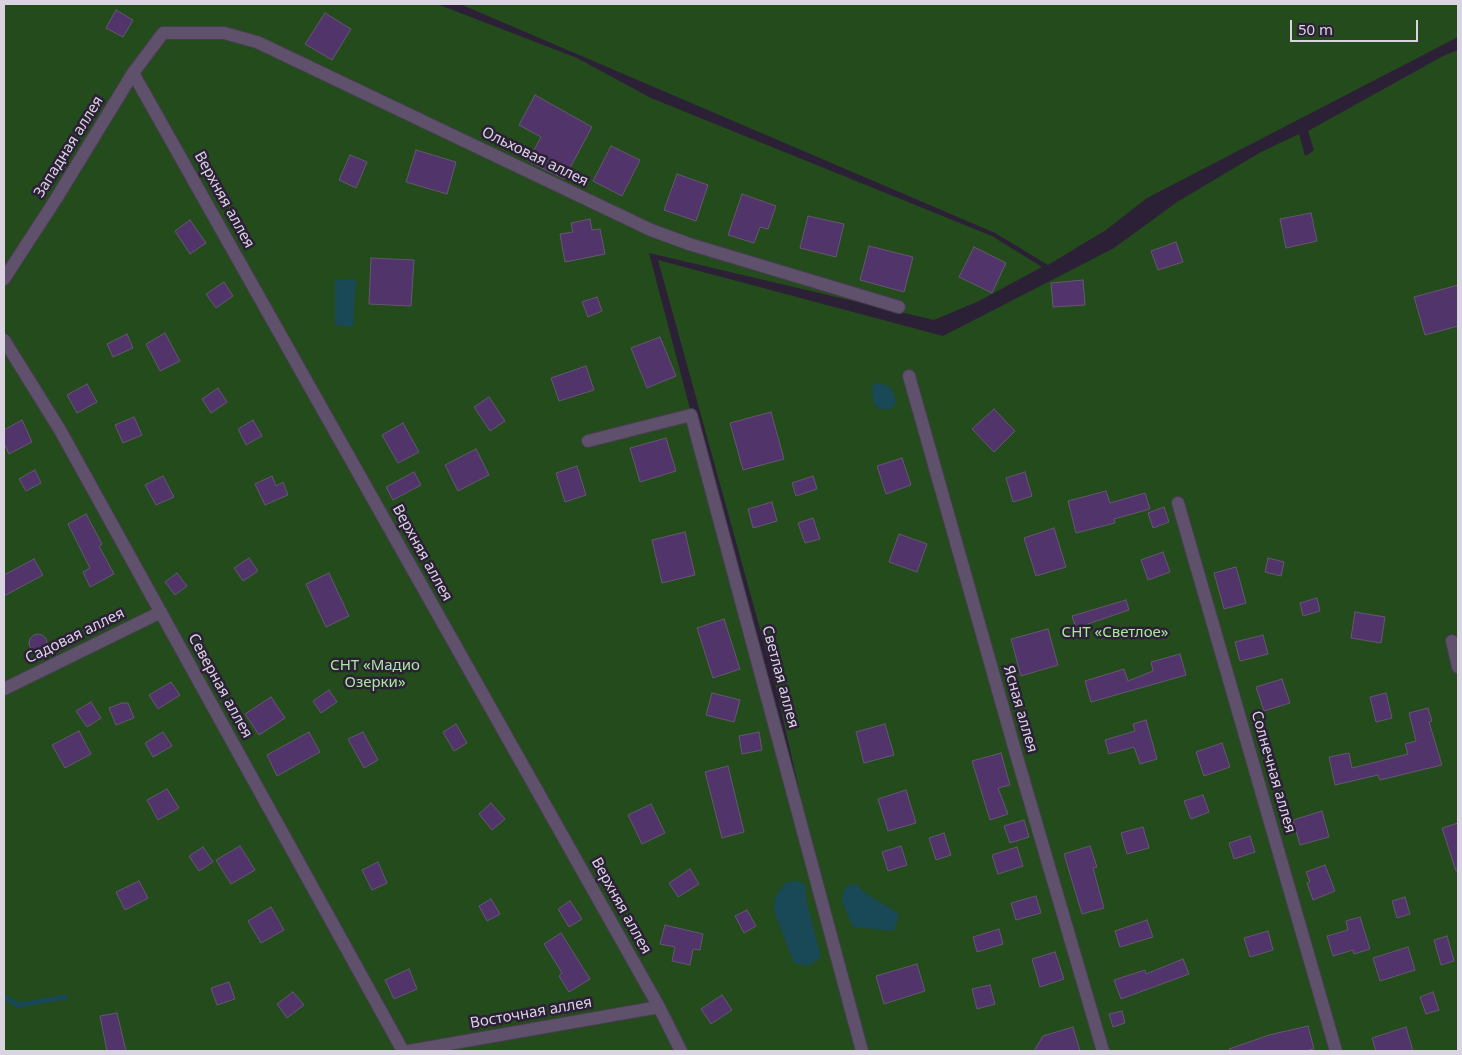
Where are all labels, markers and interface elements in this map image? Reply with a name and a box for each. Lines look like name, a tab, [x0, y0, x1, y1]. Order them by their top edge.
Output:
scale bar	[1292, 10, 1420, 42]
text: 50 m	[1298, 19, 1333, 39]
street label: Западная аллея	[31, 93, 107, 201]
street label: Ольховая аллея	[479, 123, 591, 191]
street label: Верхняя аллея	[190, 149, 258, 251]
street label: Верхняя аллея	[388, 502, 456, 604]
street label: Садовая аллея	[23, 604, 127, 668]
street label: Светлая аллея	[758, 624, 802, 730]
park label: СНТ «Светлое»	[1062, 624, 1168, 642]
street label: Северная аллея	[184, 631, 256, 741]
park label: СНТ «Мадио Озерки»	[330, 657, 420, 692]
street label: Ясная аллея	[999, 663, 1041, 755]
street label: Солнечная аллея	[1247, 709, 1299, 835]
street label: Верхняя аллея	[587, 855, 655, 957]
street label: Восточная аллея	[469, 993, 593, 1033]

